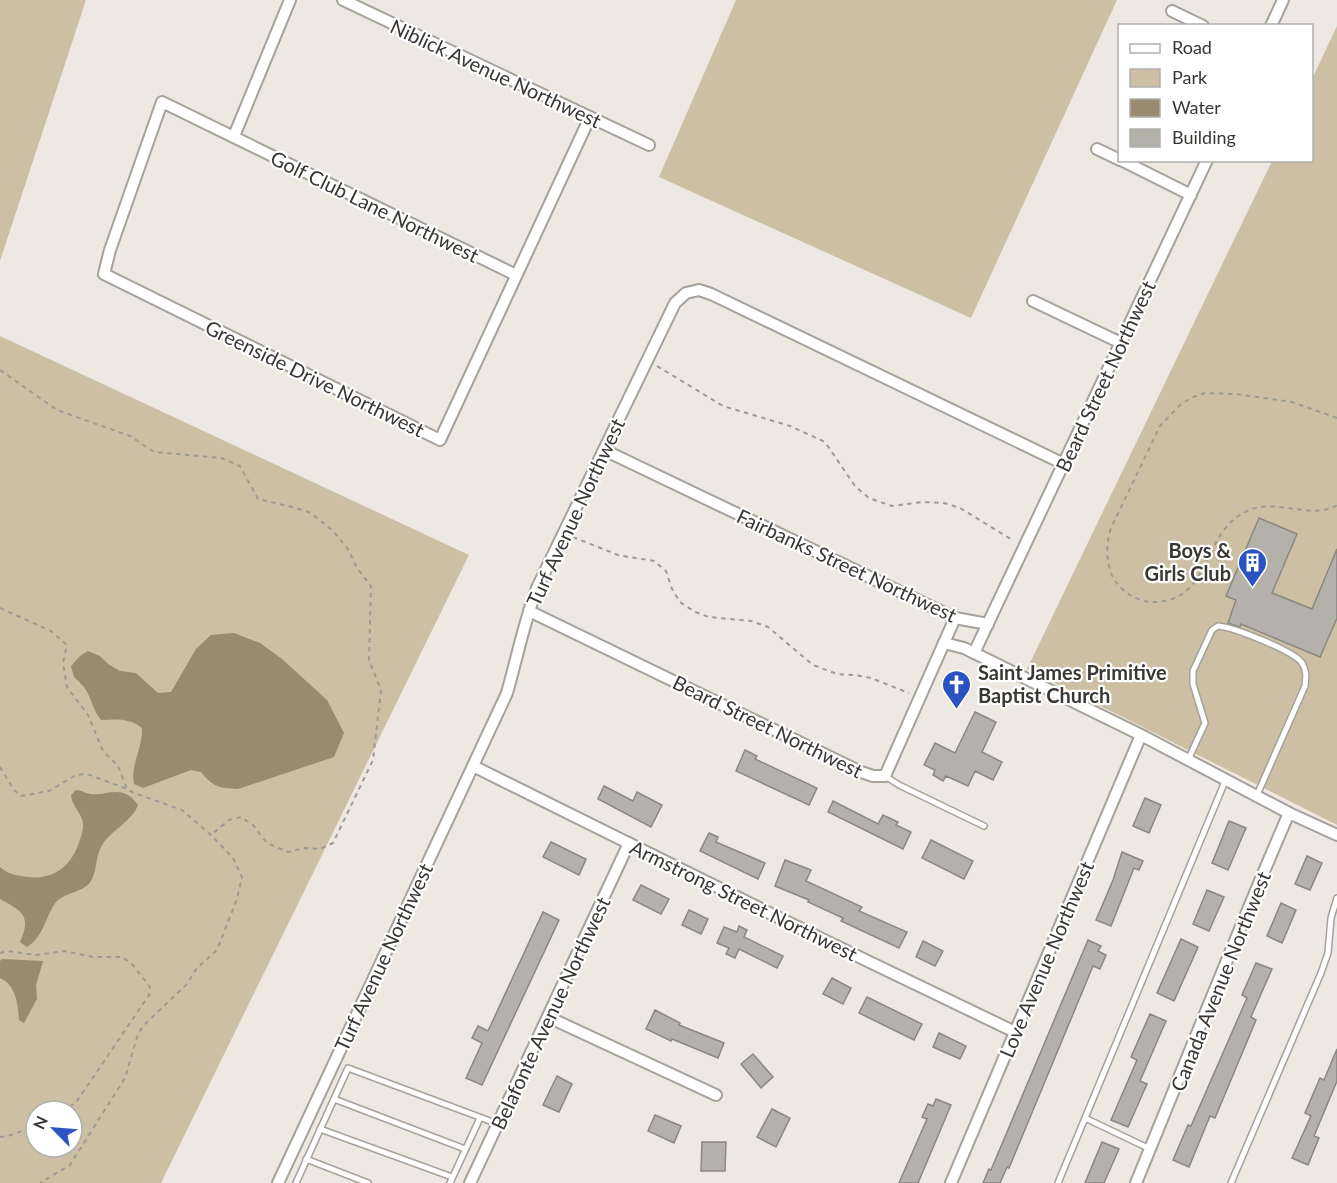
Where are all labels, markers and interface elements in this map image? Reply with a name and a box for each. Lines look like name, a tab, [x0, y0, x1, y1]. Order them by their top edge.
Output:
street label: Niblick Avenue Northwest	[387, 14, 605, 132]
legend	[1118, 24, 1313, 162]
text: Road	[1172, 36, 1212, 58]
text: Park	[1172, 66, 1208, 88]
text: Water	[1172, 96, 1221, 118]
text: Building	[1172, 126, 1236, 148]
street label: Golf Club Lane Northwest	[267, 145, 483, 267]
street label: Beard Street Northwest	[1050, 277, 1160, 475]
street label: Greenside Drive Northwest	[202, 314, 428, 442]
street label: Turf Avenue Northwest	[521, 414, 629, 610]
street label: Fairbanks Street Northwest	[733, 503, 961, 627]
place label: Boys & Girls Club	[1145, 538, 1232, 585]
building icon: Boys & Girls Club	[1236, 546, 1268, 588]
place label: Saint James Primitive Baptist Church	[978, 660, 1167, 707]
church icon: Saint James Primitive Baptist Church	[941, 668, 973, 710]
street label: Beard Street Northwest	[669, 670, 867, 782]
street label: Armstrong Street Northwest	[627, 835, 861, 965]
street label: Love Avenue Northwest	[994, 857, 1098, 1061]
street label: Turf Avenue Northwest	[329, 859, 437, 1055]
street label: Canada Avenue Northwest	[1165, 867, 1275, 1095]
street label: Belafonte Avenue Northwest	[485, 893, 615, 1133]
north arrow	[24, 1099, 84, 1159]
text: N	[29, 1113, 51, 1132]

